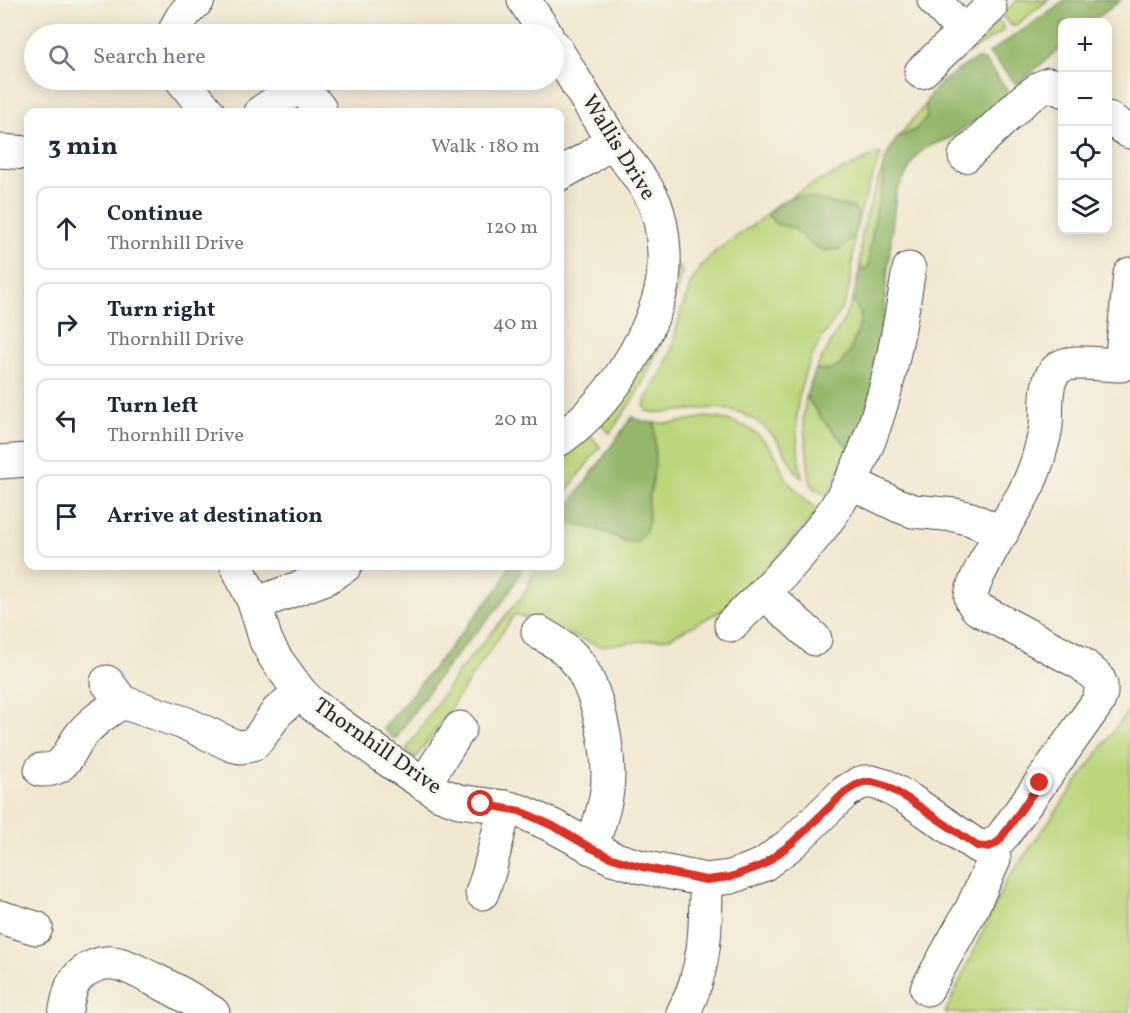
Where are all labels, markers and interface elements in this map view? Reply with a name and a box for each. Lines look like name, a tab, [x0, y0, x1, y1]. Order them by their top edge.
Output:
map controls	[1058, 18, 1112, 234]
button: +	[1058, 18, 1112, 72]
search box	[24, 24, 564, 90]
icon: search	[45, 41, 78, 74]
text: Search here	[93, 42, 206, 73]
button: −	[1058, 72, 1112, 126]
street label: Wallis Drive	[573, 89, 663, 207]
button: locate	[1058, 126, 1112, 180]
text: 3 min	[48, 129, 118, 165]
text: Walk · 180 m	[431, 133, 540, 161]
button: layers	[1058, 180, 1112, 234]
text: Continue	[107, 199, 203, 230]
icon: ahead	[50, 212, 83, 245]
text: 120 m	[486, 214, 538, 242]
text: Thornhill Drive	[107, 230, 244, 258]
text: Turn right	[107, 295, 215, 326]
icon: right	[50, 308, 83, 341]
text: 40 m	[493, 310, 538, 338]
text: Thornhill Drive	[107, 326, 244, 354]
text: Turn left	[107, 391, 198, 422]
icon: left	[50, 404, 83, 437]
text: 20 m	[494, 406, 538, 434]
text: Thornhill Drive	[107, 422, 244, 450]
icon: arrive	[50, 500, 83, 533]
text: Arrive at destination	[107, 501, 323, 532]
street label: Thornhill Drive	[306, 691, 448, 803]
route end	[1026, 769, 1052, 795]
route start	[467, 790, 493, 816]

